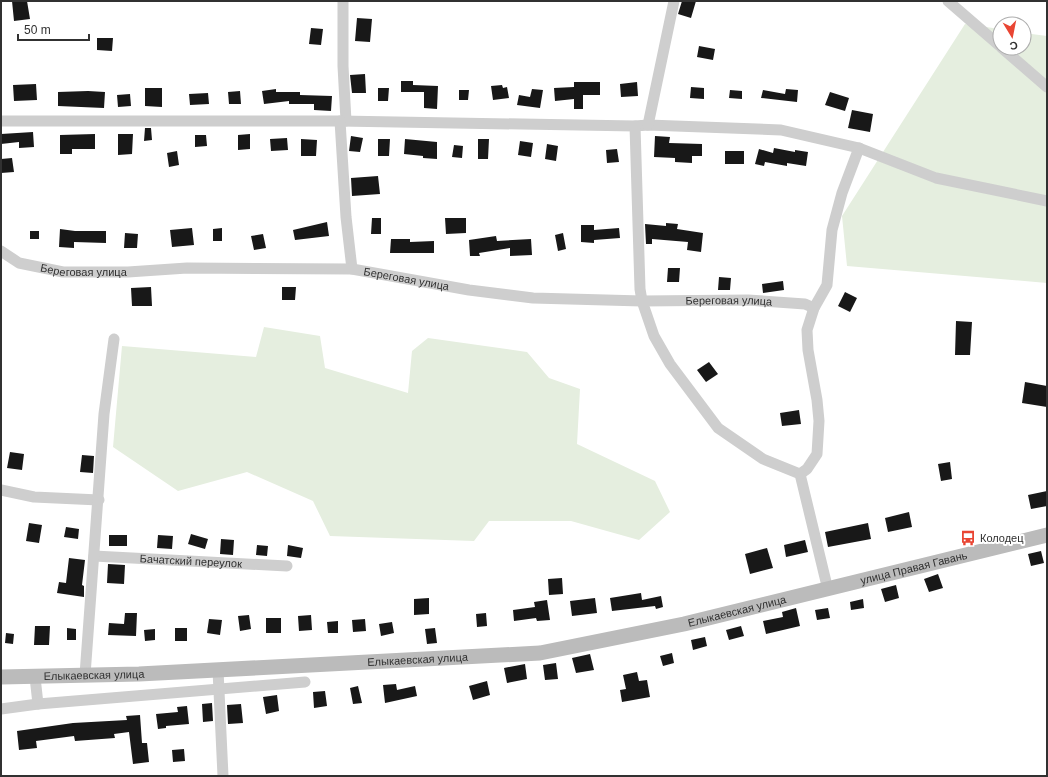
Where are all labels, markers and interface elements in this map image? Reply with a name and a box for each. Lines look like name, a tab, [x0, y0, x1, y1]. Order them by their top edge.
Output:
scale bar	[18, 16, 89, 42]
north arrow	[992, 16, 1032, 56]
text: 50 m	[24, 23, 51, 37]
text: С	[1009, 39, 1019, 52]
street label: Береговая улица	[39, 262, 128, 278]
street label: Береговая улица	[363, 265, 451, 292]
street label: Береговая улица	[686, 294, 773, 308]
bus stop icon: Колодец	[959, 529, 977, 547]
place label: Колодец	[980, 532, 1024, 544]
street label: улица Правая Гавань	[859, 549, 969, 587]
street label: Бачатский переулок	[139, 552, 242, 570]
street label: Елыкаевская улица	[687, 593, 788, 629]
street label: Елыкаевская улица	[367, 651, 469, 668]
street label: Елыкаевская улица	[44, 668, 146, 682]

